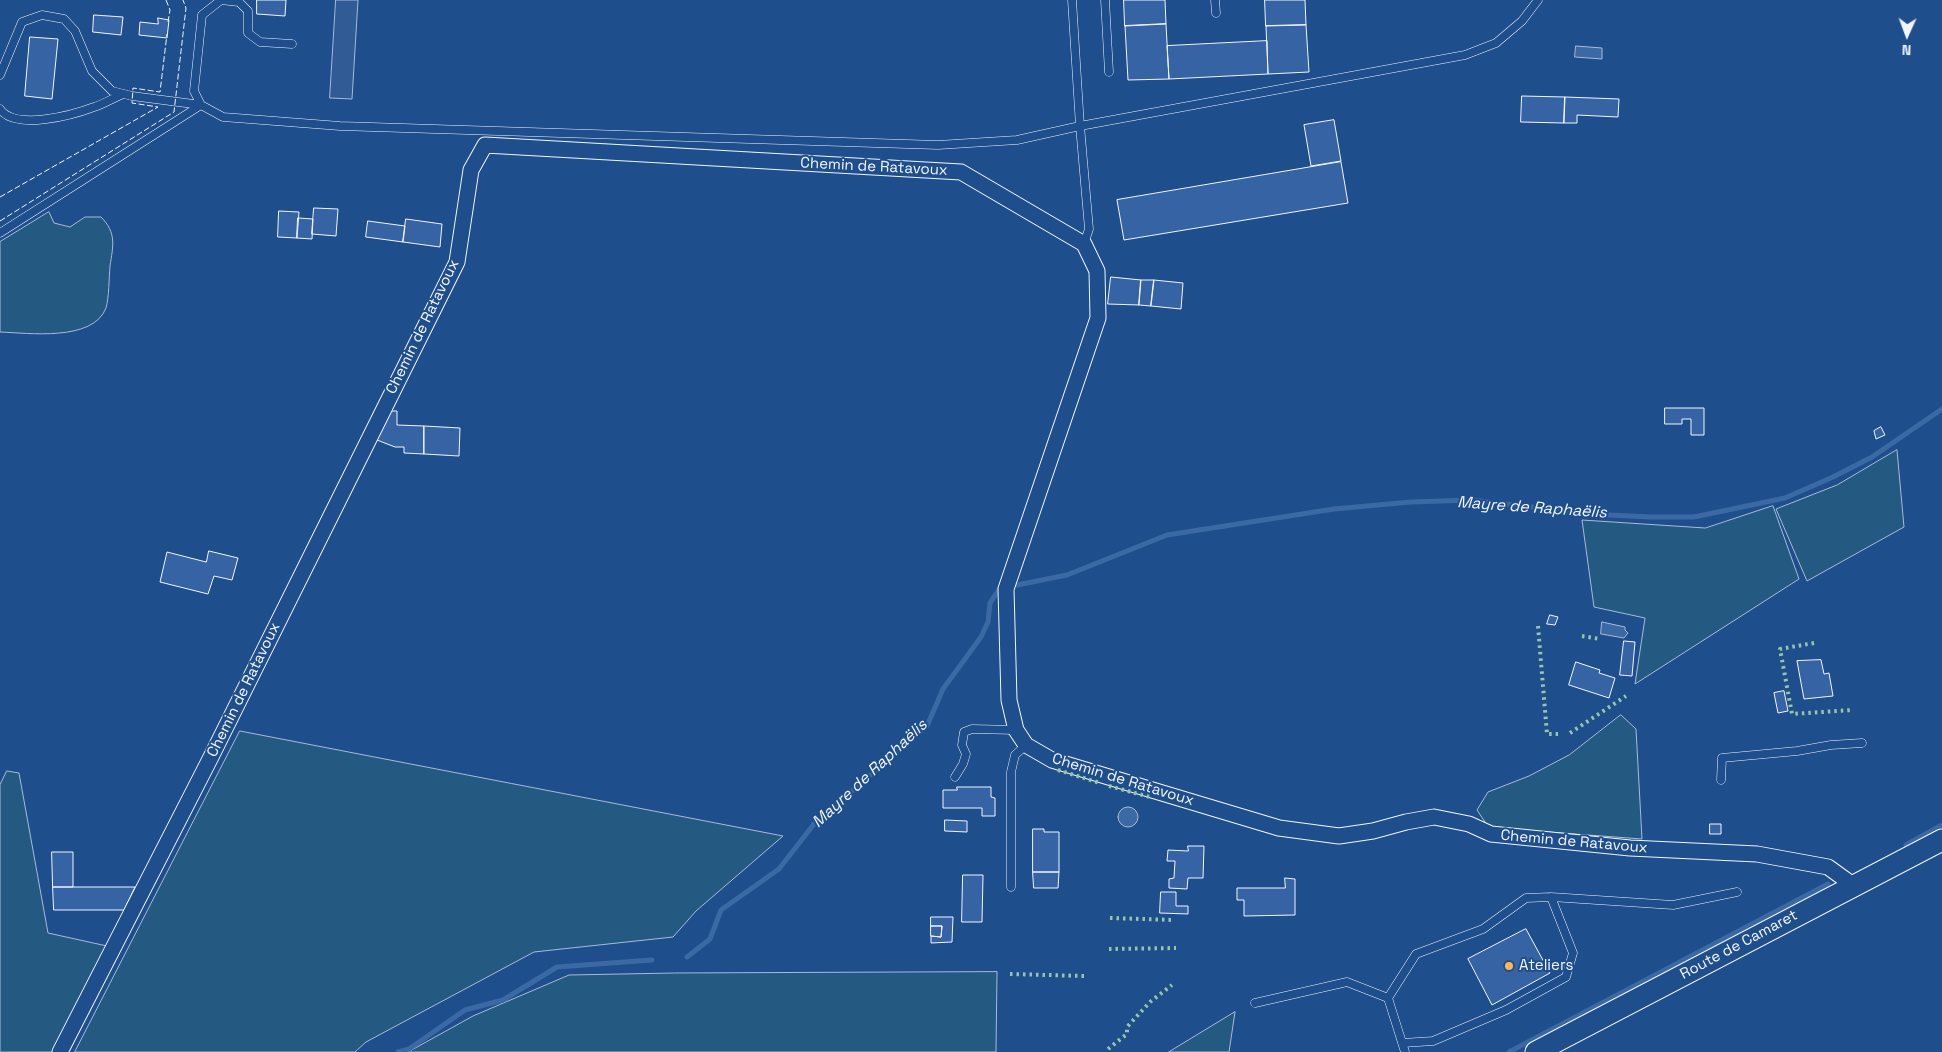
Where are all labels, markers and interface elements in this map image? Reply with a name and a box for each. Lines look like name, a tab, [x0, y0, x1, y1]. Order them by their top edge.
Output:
north arrow	[1882, 10, 1932, 60]
text: N	[1901, 41, 1911, 59]
street label: Chemin de Ratavoux	[800, 154, 948, 180]
street label: Chemin de Ratavoux	[383, 257, 463, 397]
water label: Mayre de Raphaëlis	[1457, 493, 1607, 523]
street label: Chemin de Ratavoux	[204, 620, 284, 760]
water label: Mayre de Raphaëlis	[809, 716, 931, 832]
street label: Chemin de Ratavoux	[1050, 750, 1196, 810]
street label: Chemin de Ratavoux	[1500, 827, 1648, 857]
street label: Route de Camaret	[1677, 906, 1801, 984]
place label: Ateliers	[1519, 957, 1573, 975]
marker: Ateliers	[1503, 960, 1515, 972]

